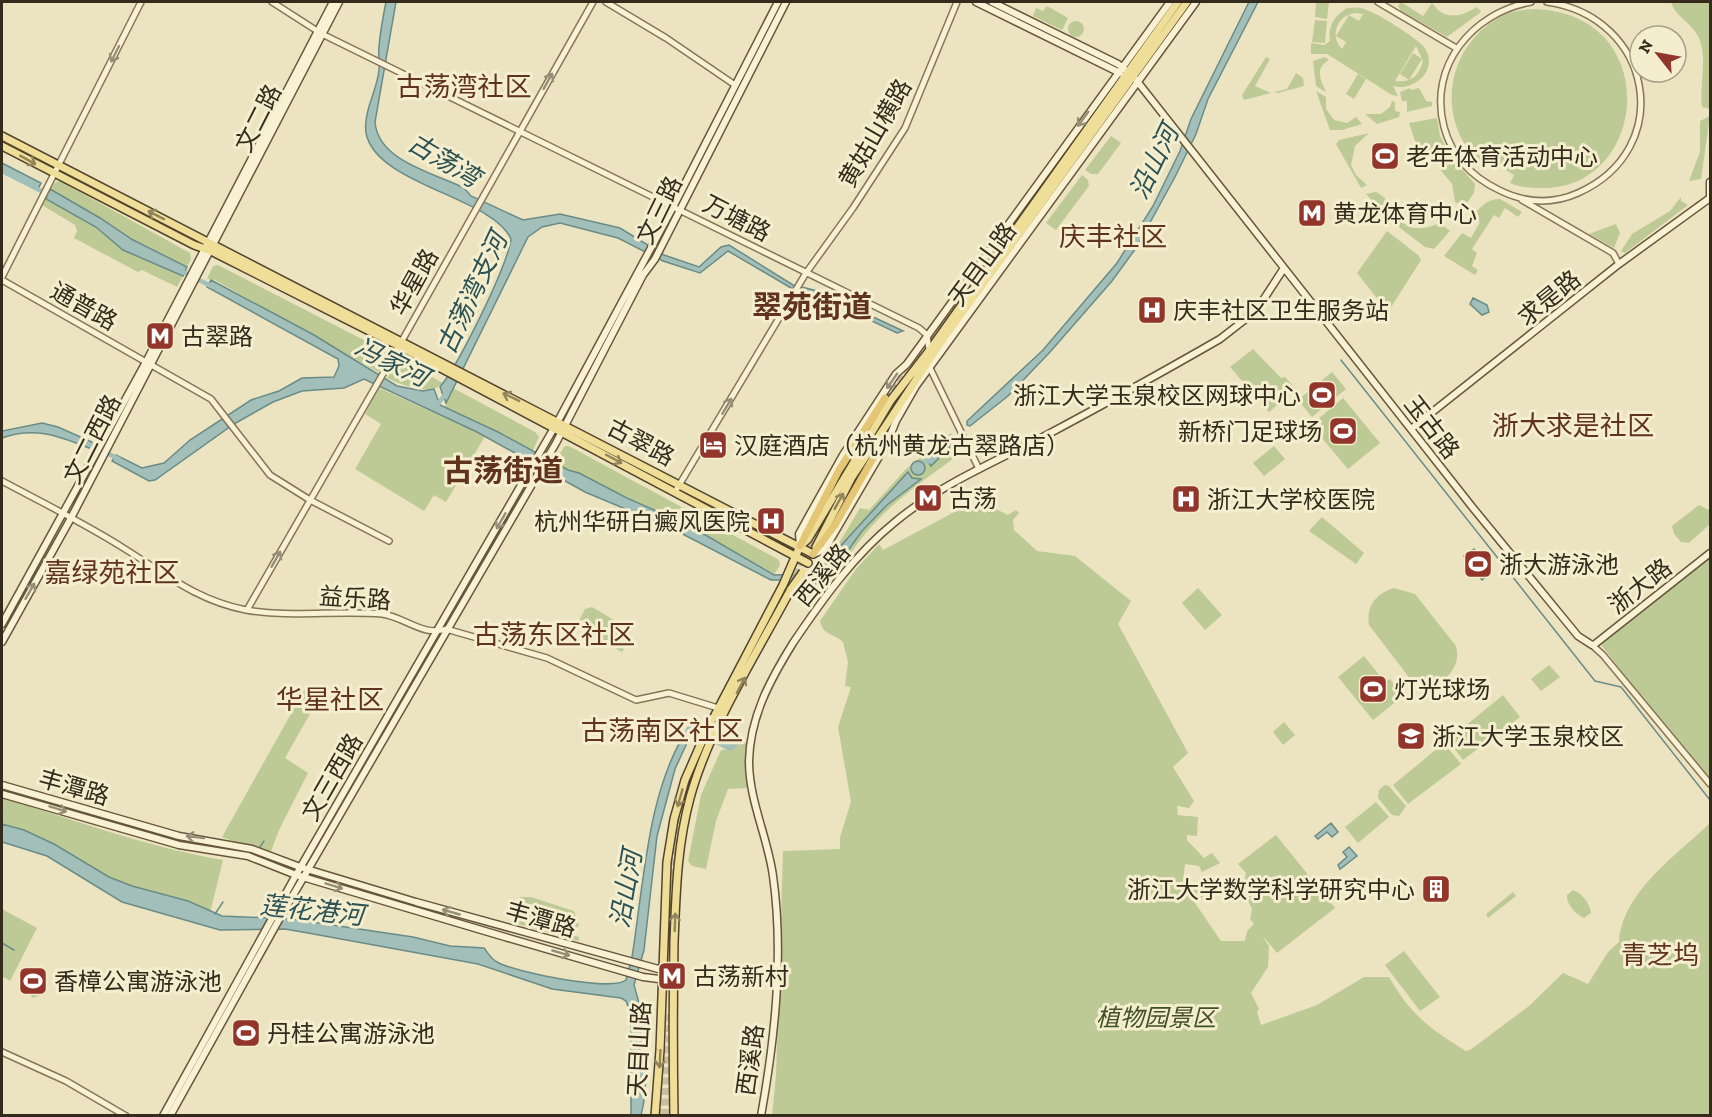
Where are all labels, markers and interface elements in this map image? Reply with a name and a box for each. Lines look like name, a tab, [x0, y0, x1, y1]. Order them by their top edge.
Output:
north arrow	[1628, 24, 1688, 84]
text: N	[1634, 36, 1657, 57]
one-way arrow	[109, 44, 120, 62]
district label: 古荡湾社区	[397, 71, 532, 103]
one-way arrow	[542, 73, 554, 90]
street label: 黄姑山横路	[832, 74, 918, 192]
street label: 文二路	[229, 79, 287, 157]
one-way arrow	[1077, 111, 1089, 127]
water label: 沿山河	[1123, 115, 1188, 204]
water label: 古荡湾	[402, 126, 489, 196]
sports icon: 老年体育活动中心	[1369, 140, 1401, 172]
place label: 老年体育活动中心	[1406, 142, 1598, 171]
one-way arrow	[19, 154, 36, 166]
street label: 文三路	[630, 171, 688, 249]
street label: 万塘路	[698, 189, 776, 247]
metro station icon: 黄龙体育中心	[1296, 197, 1328, 229]
place label: 黄龙体育中心	[1333, 199, 1477, 228]
one-way arrow	[148, 209, 166, 220]
street label: 天目山路	[942, 217, 1022, 311]
district label: 庆丰社区	[1059, 221, 1167, 253]
water label: 古荡湾支河	[430, 223, 516, 359]
street label: 华星路	[384, 243, 444, 321]
street label: 求是路	[1512, 264, 1586, 332]
street label: 通普路	[45, 276, 123, 336]
district label: 翠苑街道	[752, 289, 872, 325]
hospital icon: 庆丰社区卫生服务站	[1136, 294, 1168, 326]
place label: 庆丰社区卫生服务站	[1173, 296, 1389, 325]
metro station icon: 古翠路	[144, 320, 176, 352]
place label: 古翠路	[181, 322, 253, 351]
water label: 冯家河	[350, 331, 439, 396]
one-way arrow	[885, 373, 898, 390]
sports icon: 浙江大学玉泉校区网球中心	[1306, 379, 1338, 411]
place label: 浙江大学玉泉校区网球中心	[1013, 381, 1301, 410]
street label: 文二西路	[57, 390, 127, 488]
one-way arrow	[503, 390, 521, 402]
street label: 玉古路	[1398, 390, 1466, 464]
one-way arrow	[721, 398, 733, 415]
district label: 浙大求是社区	[1492, 410, 1654, 442]
street label: 古翠路	[602, 412, 680, 472]
sports icon: 新桥门足球场	[1327, 415, 1359, 447]
place label: 新桥门足球场	[1178, 417, 1322, 446]
hotel icon: 汉庭酒店（杭州黄龙古翠路店）	[697, 429, 729, 461]
place label: 汉庭酒店（杭州黄龙古翠路店）	[734, 431, 1070, 460]
district label: 古荡街道	[443, 453, 563, 489]
one-way arrow	[604, 454, 622, 465]
metro station icon: 古荡	[912, 482, 944, 514]
hospital icon: 浙江大学校医院	[1170, 483, 1202, 515]
place label: 古荡	[949, 484, 997, 513]
place label: 浙江大学校医院	[1207, 485, 1375, 514]
one-way arrow	[833, 493, 845, 510]
hospital icon: 杭州华研白癜风医院	[755, 505, 787, 537]
place label: 杭州华研白癜风医院	[534, 507, 750, 536]
one-way arrow	[495, 512, 507, 529]
street label: 西溪路	[788, 538, 856, 612]
sports icon: 浙大游泳池	[1462, 548, 1494, 580]
place label: 浙大游泳池	[1499, 550, 1619, 579]
one-way arrow	[270, 551, 282, 568]
street label: 浙大路	[1603, 552, 1677, 620]
district label: 嘉绿苑社区	[45, 557, 180, 589]
street label: 益乐路	[318, 581, 392, 615]
one-way arrow	[24, 583, 36, 600]
district label: 古荡东区社区	[473, 619, 635, 651]
sports icon: 灯光球场	[1357, 673, 1389, 705]
place label: 灯光球场	[1394, 675, 1490, 704]
one-way arrow	[736, 676, 747, 694]
district label: 华星社区	[276, 684, 384, 716]
district label: 古荡南区社区	[581, 715, 743, 747]
school or university icon: 浙江大学玉泉校区	[1395, 720, 1427, 752]
place label: 浙江大学玉泉校区	[1432, 722, 1624, 751]
street label: 文三西路	[295, 728, 369, 826]
street label: 丰潭路	[35, 763, 113, 811]
one-way arrow	[674, 788, 685, 807]
one-way arrow	[48, 804, 67, 815]
one-way arrow	[185, 832, 205, 843]
water label: 沿山河	[603, 843, 649, 930]
building icon: 浙江大学数学科学研究中心	[1420, 873, 1452, 905]
place label: 浙江大学数学科学研究中心	[1127, 875, 1415, 904]
one-way arrow	[324, 881, 343, 892]
water label: 莲花港河	[259, 889, 370, 932]
street label: 丰潭路	[502, 895, 580, 943]
one-way arrow	[442, 906, 461, 917]
one-way arrow	[669, 912, 681, 932]
district label: 青芝坞	[1621, 939, 1699, 971]
one-way arrow	[551, 948, 570, 959]
metro station icon: 古荡新村	[656, 960, 688, 992]
place label: 古荡新村	[693, 962, 789, 991]
sports icon: 香樟公寓游泳池	[17, 965, 49, 997]
place label: 香樟公寓游泳池	[54, 967, 222, 996]
street label: 天目山路	[622, 1000, 656, 1098]
park label: 植物园景区	[1096, 1003, 1219, 1032]
sports icon: 丹桂公寓游泳池	[230, 1017, 262, 1049]
place label: 丹桂公寓游泳池	[267, 1019, 435, 1048]
street label: 西溪路	[731, 1022, 769, 1098]
one-way arrow	[654, 1048, 665, 1068]

